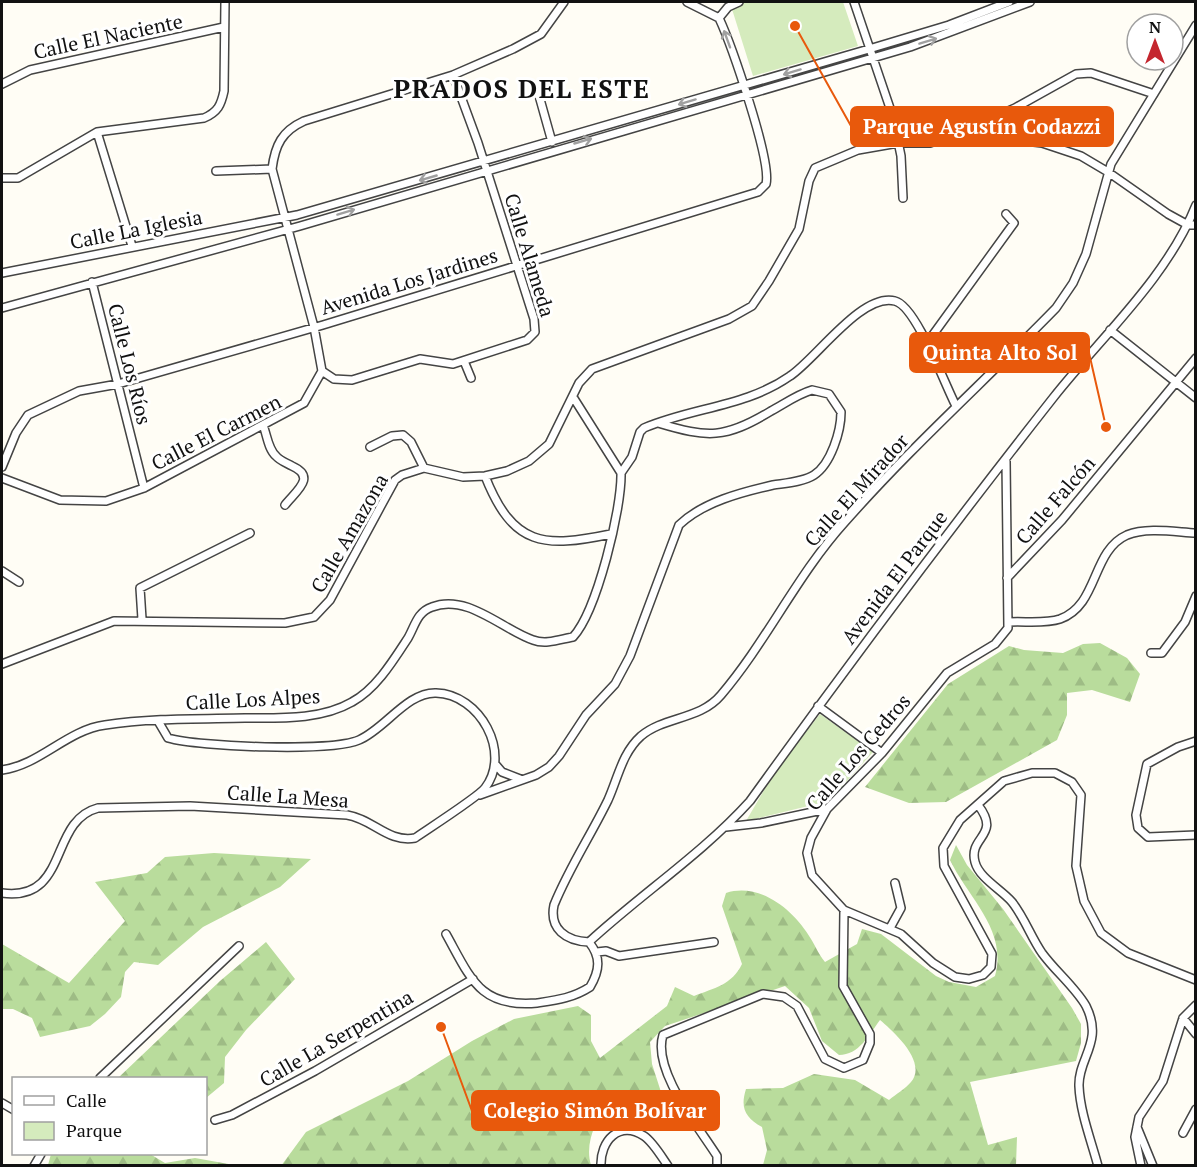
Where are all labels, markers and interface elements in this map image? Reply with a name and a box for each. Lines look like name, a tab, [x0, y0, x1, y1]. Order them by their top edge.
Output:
street label: Calle El Naciente	[31, 7, 185, 65]
north arrow	[1125, 12, 1185, 72]
text: N	[1149, 16, 1161, 38]
one-way arrow	[721, 30, 732, 49]
one-way arrow	[918, 35, 937, 46]
one-way arrow	[783, 67, 802, 78]
district label: PRADOS DEL ESTE	[394, 71, 650, 105]
one-way arrow	[678, 97, 697, 108]
callout: Parque Agustín Codazzi	[851, 107, 1113, 146]
text: Parque Agustín Codazzi	[863, 112, 1101, 140]
one-way arrow	[573, 135, 592, 147]
one-way arrow	[419, 173, 438, 184]
street label: Calle Alameda	[498, 190, 562, 320]
street label: Calle La Iglesia	[68, 203, 204, 255]
one-way arrow	[336, 206, 355, 217]
street label: Avenida Los Jardines	[317, 241, 501, 321]
street label: Calle Los Ríos	[102, 301, 158, 427]
callout: Quinta Alto Sol	[910, 333, 1089, 372]
text: Quinta Alto Sol	[923, 338, 1077, 366]
street label: Calle El Carmen	[146, 388, 286, 476]
street label: Calle El Mirador	[798, 427, 914, 552]
street label: Calle Falcón	[1009, 450, 1101, 550]
street label: Calle Amazona	[304, 469, 394, 597]
street label: Avenida El Parque	[835, 505, 953, 649]
street label: Calle Los Alpes	[185, 682, 321, 716]
street label: Calle Los Cedros	[800, 688, 916, 816]
street label: Calle La Mesa	[226, 778, 350, 814]
street label: Calle La Serpentina	[254, 983, 418, 1093]
legend	[12, 1077, 207, 1155]
text: Calle	[66, 1088, 107, 1112]
callout: Colegio Simón Bolívar	[472, 1091, 719, 1130]
text: Colegio Simón Bolívar	[484, 1096, 706, 1124]
text: Parque	[66, 1118, 122, 1142]

